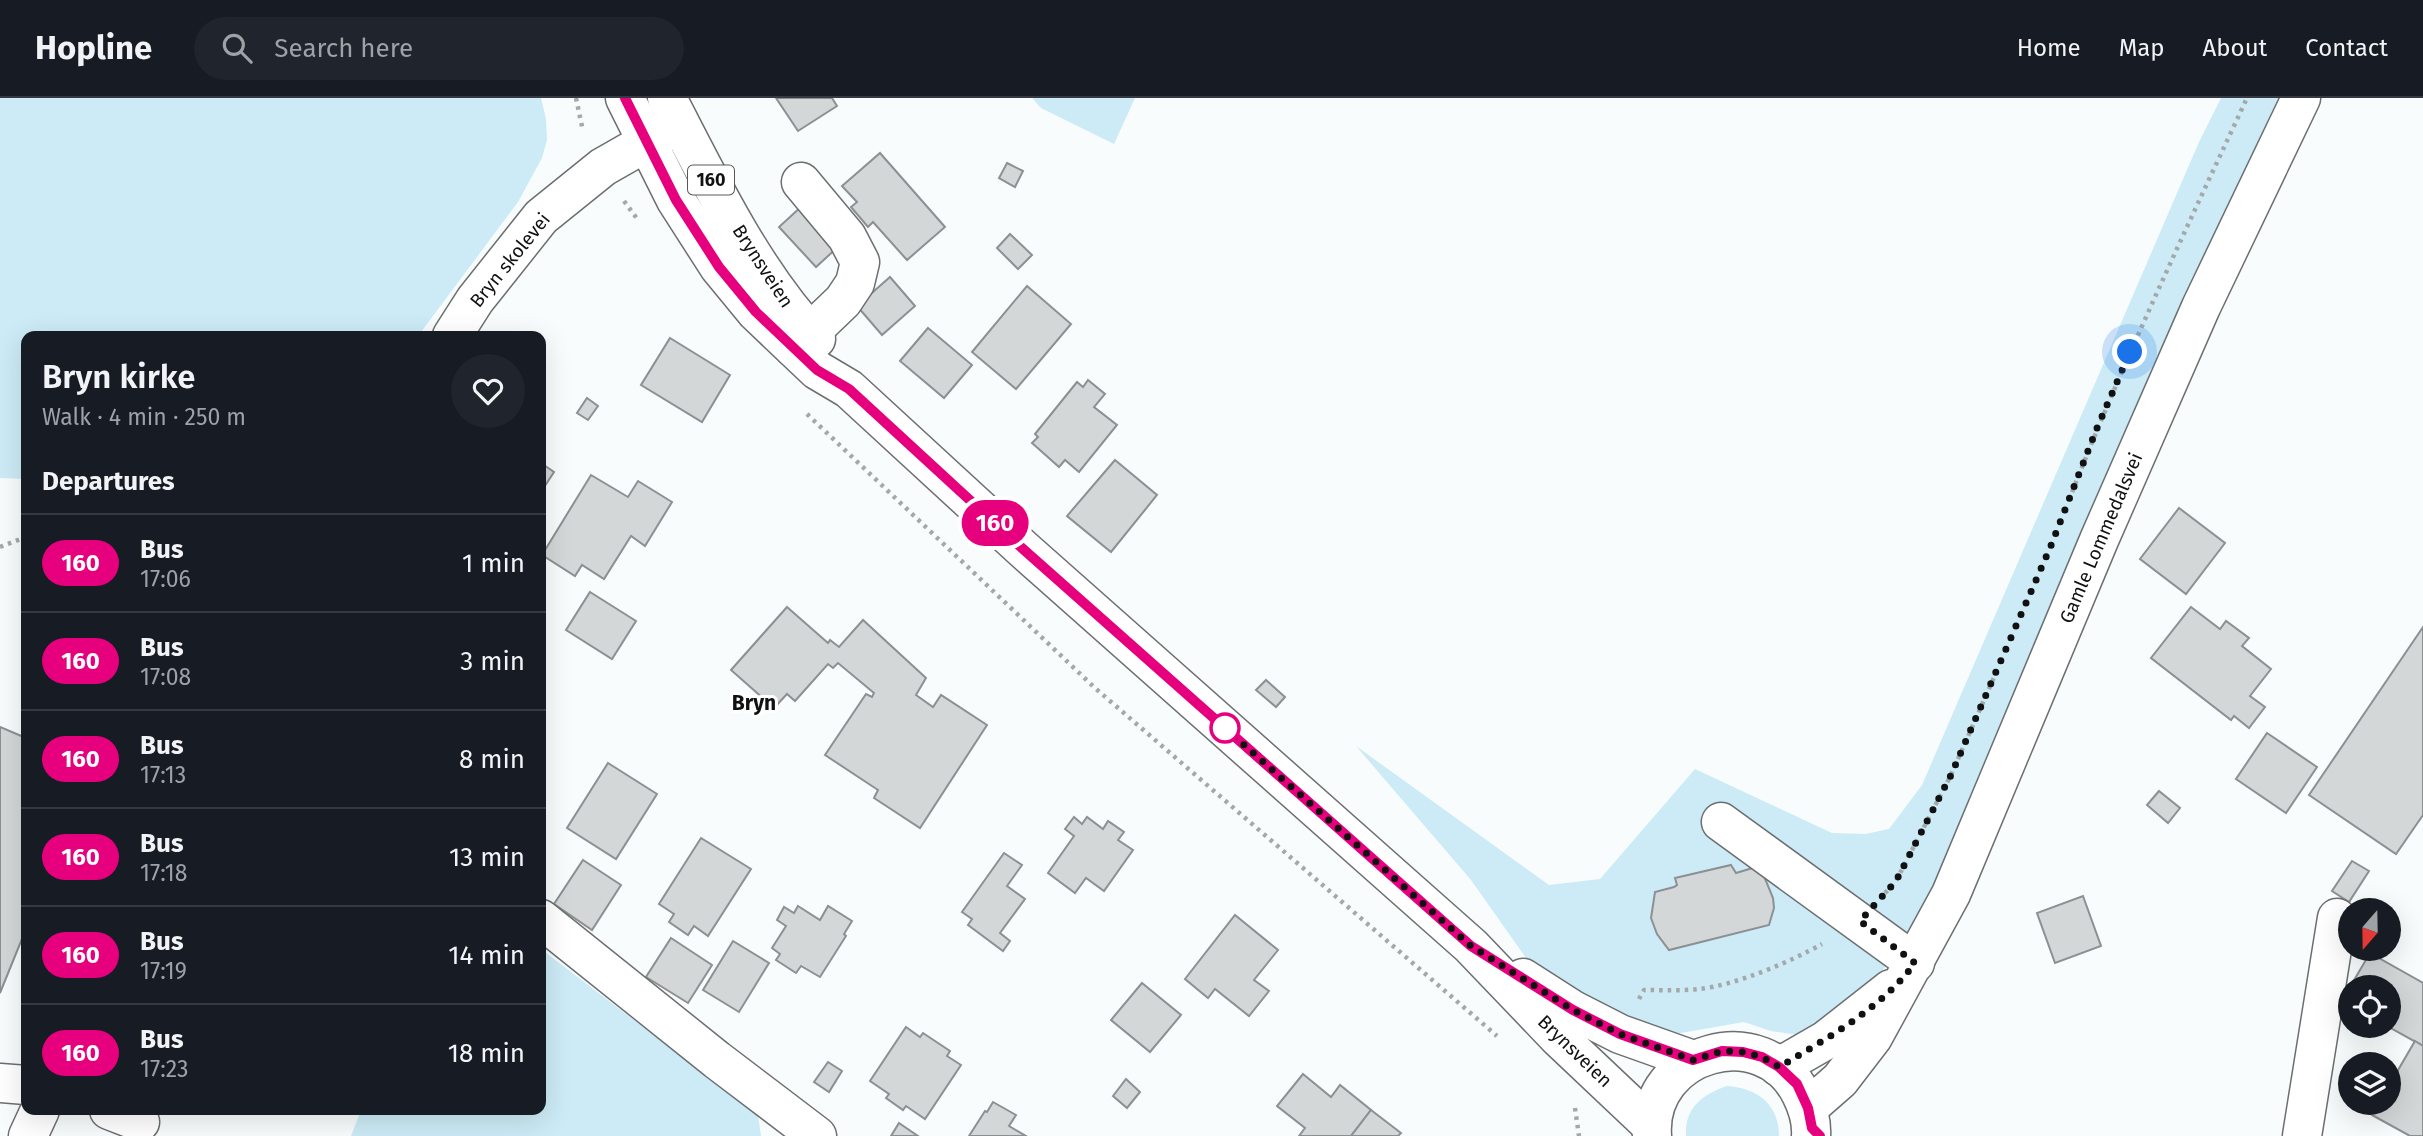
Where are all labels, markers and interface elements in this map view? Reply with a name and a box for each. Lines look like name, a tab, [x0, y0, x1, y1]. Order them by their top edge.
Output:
search box	[194, 17, 684, 80]
text: Hopline	[35, 28, 152, 68]
icon: search	[218, 29, 256, 67]
text: Search here	[274, 33, 413, 64]
text: Home	[2017, 34, 2081, 62]
text: Map	[2119, 34, 2165, 62]
text: About	[2203, 34, 2267, 62]
text: Contact	[2305, 34, 2388, 62]
road number: 160	[688, 166, 734, 194]
street label: Bryn skolevei	[465, 208, 555, 312]
street label: Brynsveien	[728, 220, 798, 312]
your location	[2112, 334, 2147, 369]
button: heart	[451, 354, 525, 428]
text: Bryn kirke	[42, 357, 195, 397]
text: Walk · 4 min · 250 m	[42, 403, 246, 431]
street label: Gamle Lommedalsvei	[2055, 449, 2147, 627]
text: Departures	[42, 466, 175, 497]
line badge: 160	[955, 500, 1035, 546]
text: 160	[976, 509, 1014, 537]
text: Bus	[140, 534, 183, 565]
text: 1 min	[462, 548, 525, 579]
text: 160	[61, 549, 100, 577]
text: 17:06	[140, 565, 191, 593]
text: Bus	[140, 632, 183, 663]
text: 3 min	[460, 646, 525, 677]
text: 160	[61, 647, 100, 675]
text: 17:08	[140, 663, 191, 691]
district label: Bryn	[732, 690, 776, 716]
unlabelled marker	[1210, 713, 1240, 743]
text: Bus	[140, 730, 183, 761]
text: 8 min	[459, 744, 525, 775]
text: 160	[61, 745, 100, 773]
text: 17:13	[140, 761, 186, 789]
text: Bus	[140, 828, 183, 859]
text: 13 min	[449, 842, 525, 873]
text: 160	[61, 843, 100, 871]
text: 17:18	[140, 859, 187, 887]
north arrow	[2338, 898, 2401, 961]
map controls	[2338, 898, 2401, 1115]
text: Bus	[140, 926, 183, 957]
text: 14 min	[448, 940, 525, 971]
text: 160	[61, 941, 100, 969]
text: 17:19	[140, 957, 187, 985]
button: locate	[2338, 975, 2401, 1038]
street label: Brynsveien	[1533, 1010, 1617, 1092]
text: Bus	[140, 1024, 183, 1055]
text: 18 min	[448, 1038, 525, 1069]
text: 160	[61, 1039, 100, 1067]
button: layers	[2338, 1052, 2401, 1115]
text: 17:23	[140, 1055, 188, 1083]

